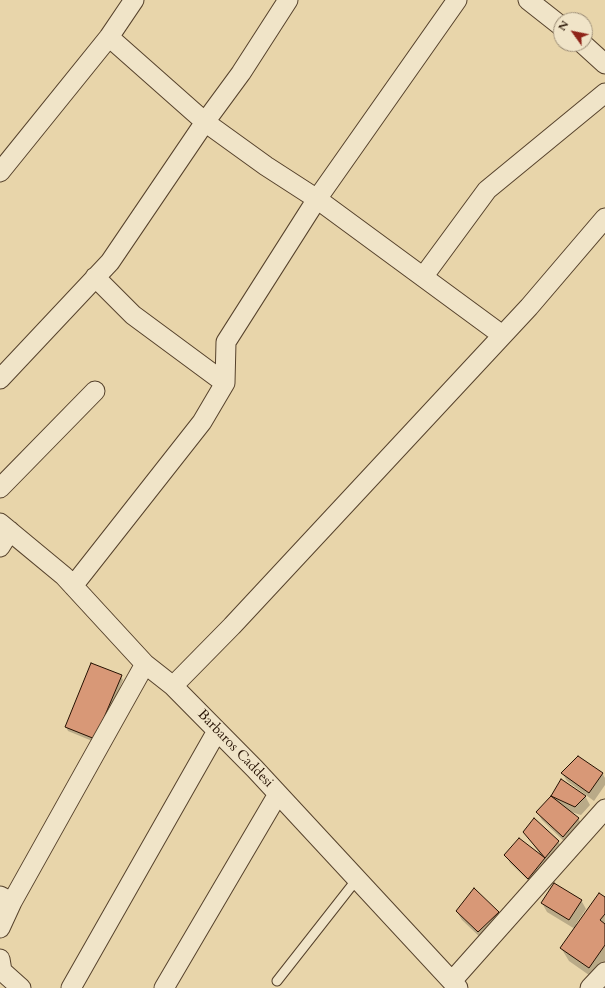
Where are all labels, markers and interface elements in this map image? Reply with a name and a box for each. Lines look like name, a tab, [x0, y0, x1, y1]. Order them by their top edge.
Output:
north arrow	[553, 12, 593, 52]
text: N	[554, 18, 572, 34]
street label: Barbaros Caddesi	[194, 706, 276, 792]

